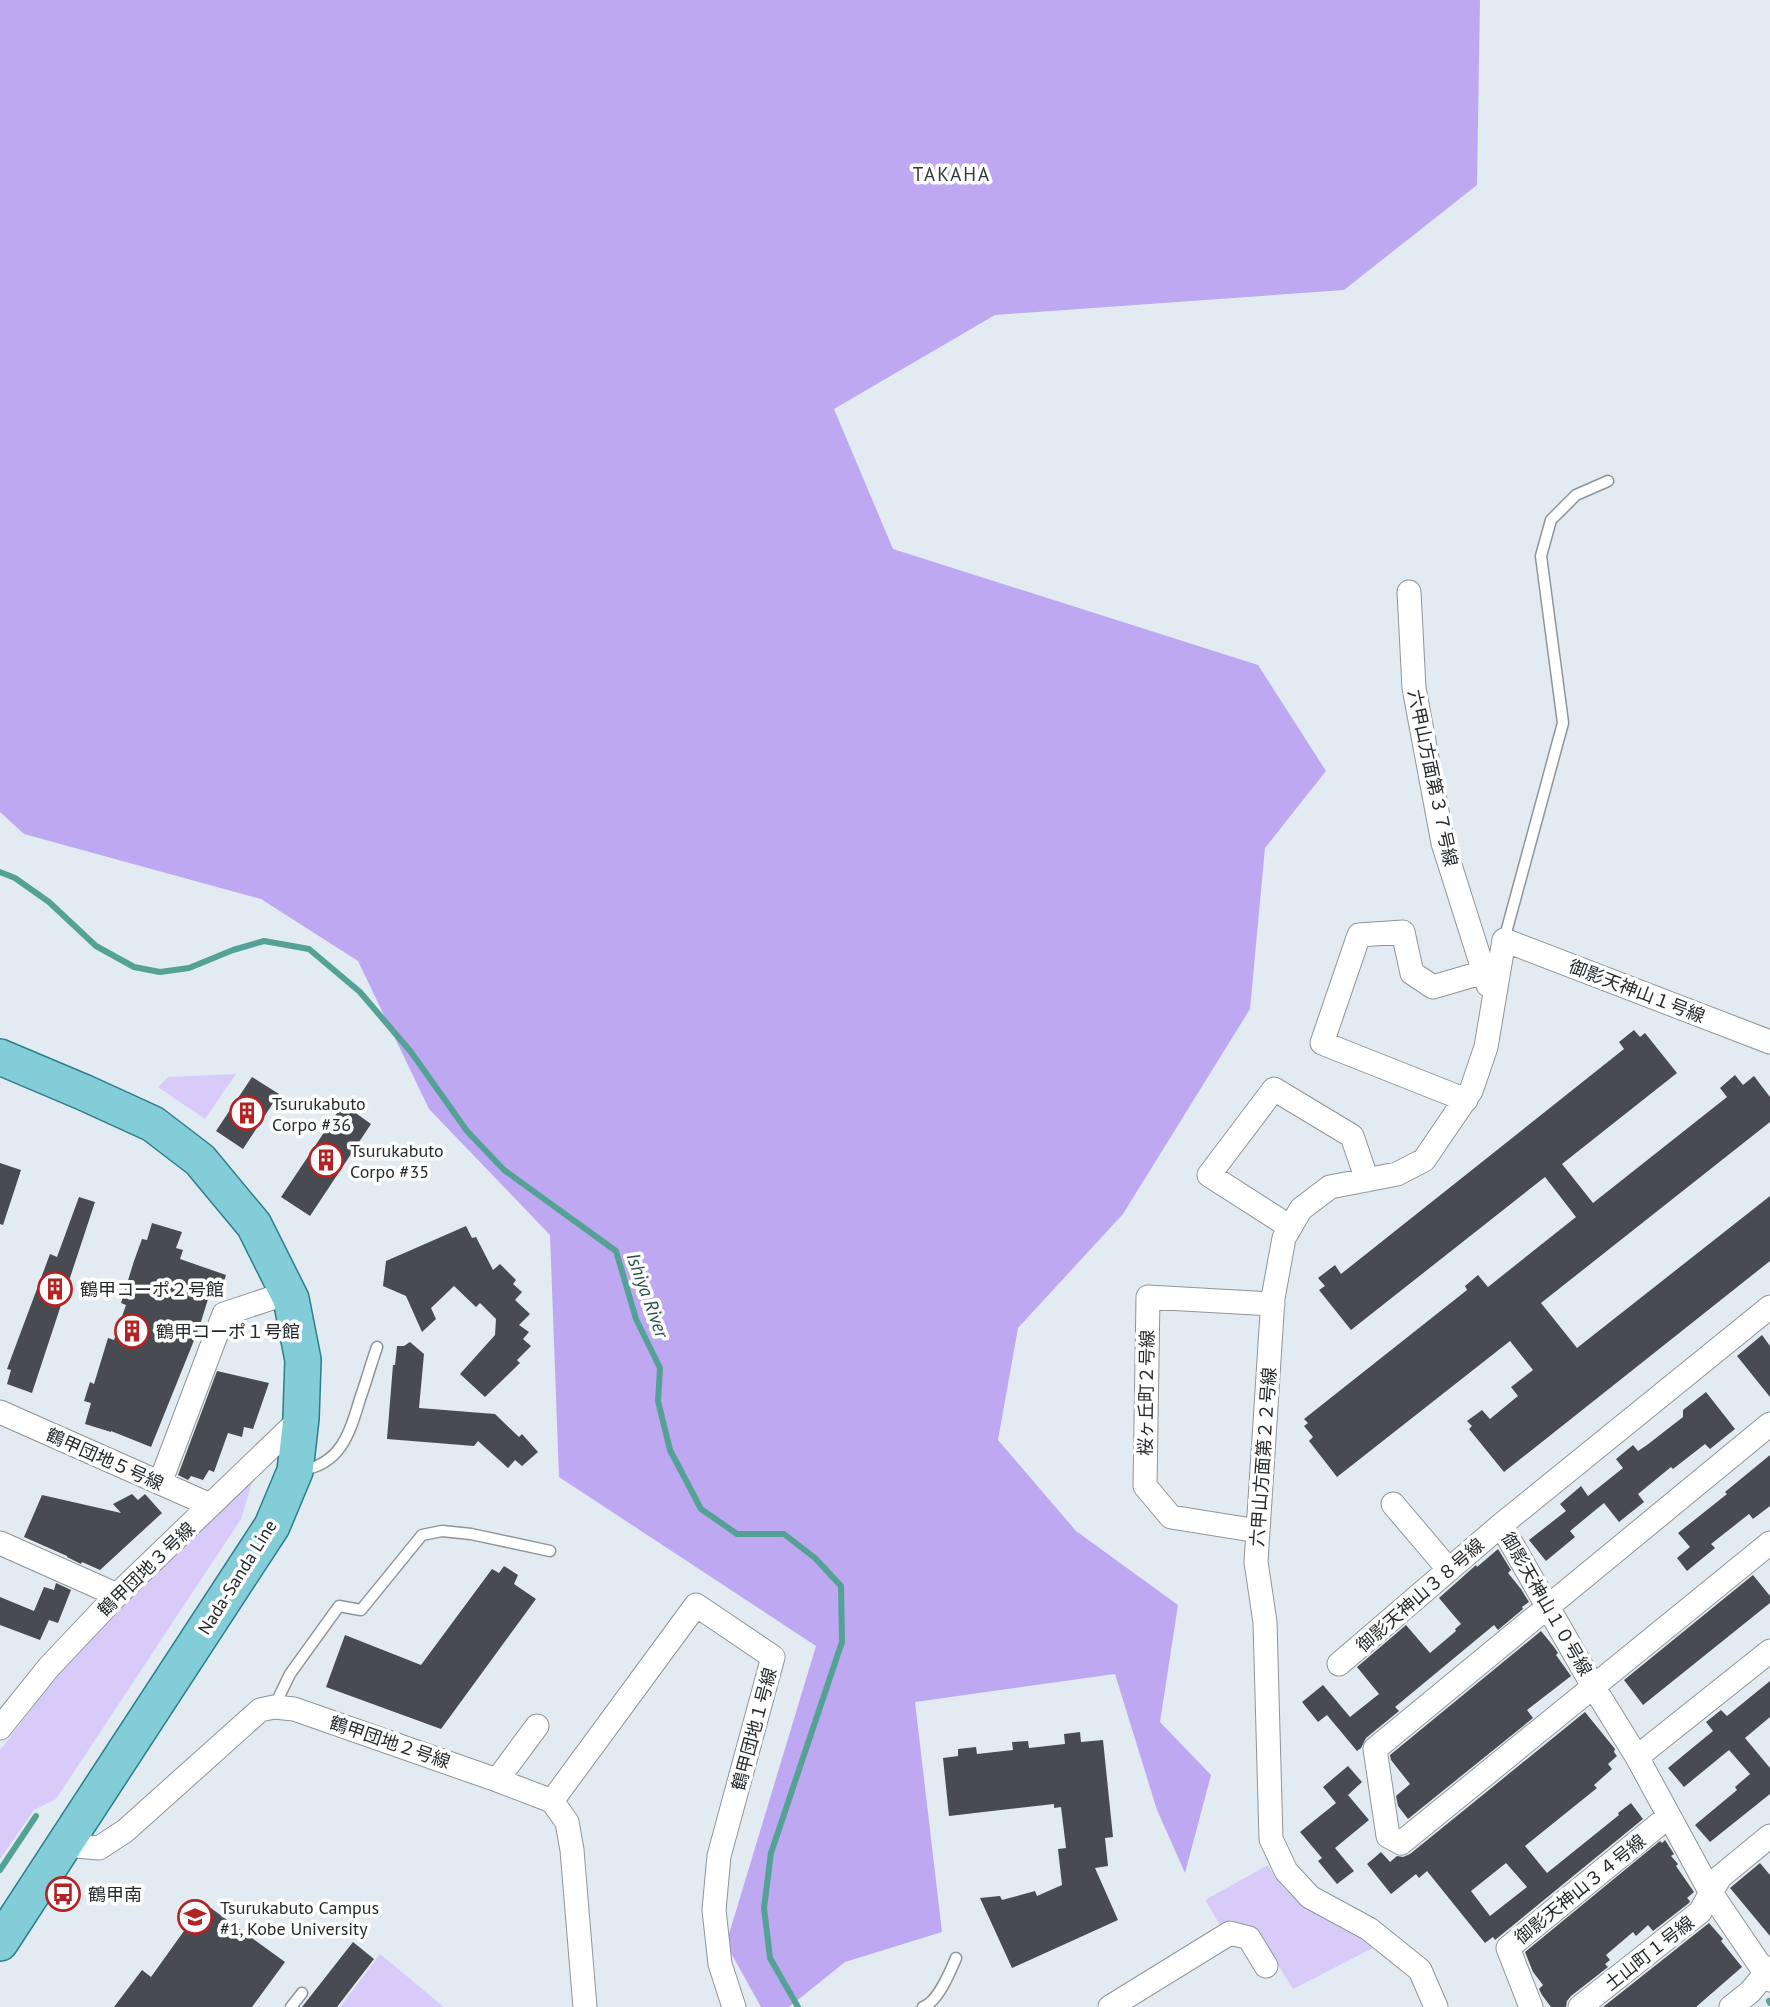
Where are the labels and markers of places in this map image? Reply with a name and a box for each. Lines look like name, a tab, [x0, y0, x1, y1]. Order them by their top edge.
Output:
place label: Tsurukabuto Corpo #36	[272, 1092, 366, 1136]
building icon: Tsurukabuto Corpo #36	[228, 1094, 266, 1132]
place label: Tsurukabuto Corpo #35	[350, 1139, 444, 1183]
building icon: Tsurukabuto Corpo #35	[307, 1141, 345, 1179]
building icon: 鶴甲コーポ２号館	[36, 1270, 74, 1308]
place label: 鶴甲コーポ２号館	[80, 1278, 224, 1301]
building icon: 鶴甲コーポ１号館	[113, 1312, 151, 1350]
place label: 鶴甲コーポ１号館	[156, 1320, 300, 1343]
bus stop icon: 鶴甲南	[44, 1875, 82, 1913]
place label: 鶴甲南	[88, 1883, 142, 1906]
place label: Tsurukabuto Campus #1, Kobe University	[220, 1896, 379, 1940]
school or university icon: Tsurukabuto Campus #1, Kobe University	[176, 1898, 214, 1936]

